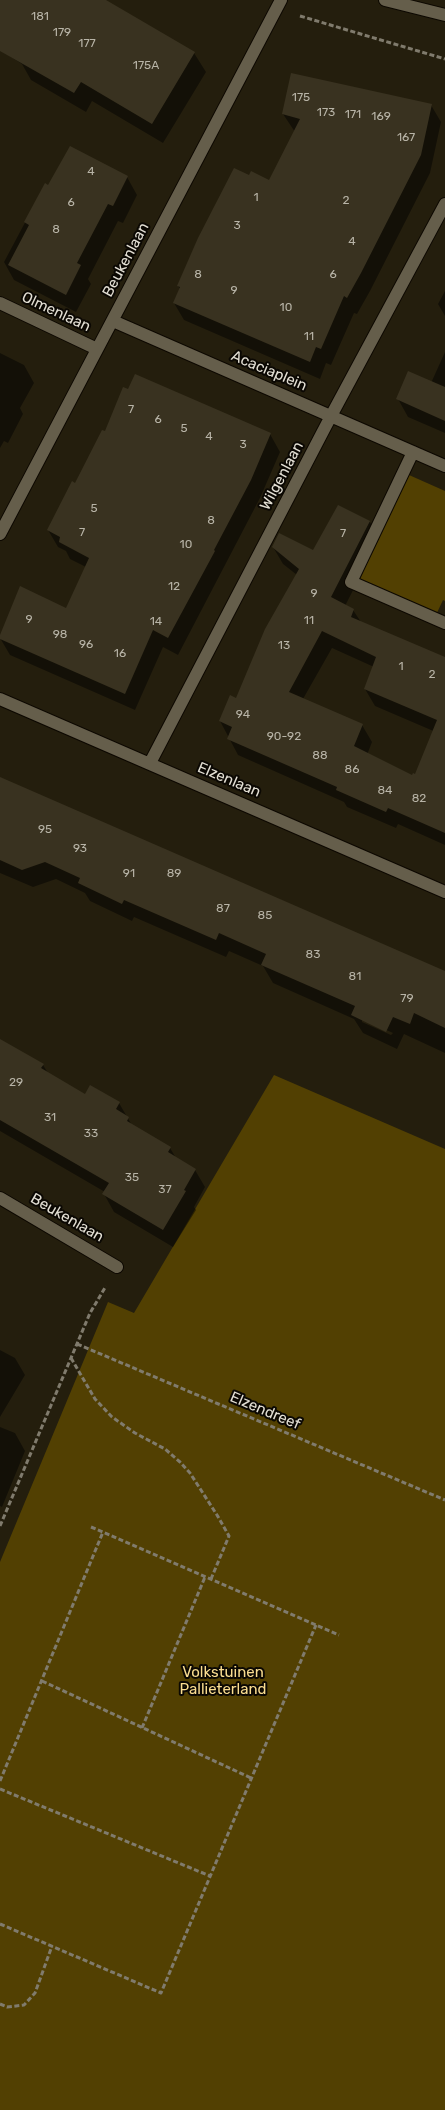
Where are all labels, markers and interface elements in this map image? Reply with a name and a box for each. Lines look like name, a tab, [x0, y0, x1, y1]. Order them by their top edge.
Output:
house number: 181	[31, 10, 49, 24]
house number: 179	[53, 26, 71, 40]
house number: 177	[78, 37, 96, 51]
house number: 175A	[133, 59, 159, 73]
house number: 175	[292, 91, 310, 105]
house number: 173	[317, 106, 335, 120]
house number: 171	[345, 108, 361, 122]
house number: 169	[371, 110, 391, 124]
house number: 167	[397, 131, 415, 145]
house number: 4	[87, 165, 95, 179]
house number: 1	[253, 191, 259, 205]
house number: 2	[342, 194, 350, 208]
house number: 6	[67, 196, 75, 210]
house number: 3	[233, 219, 241, 233]
street label: Beukenlaan	[99, 220, 153, 300]
house number: 8	[52, 223, 60, 237]
house number: 4	[348, 235, 356, 249]
house number: 8	[194, 268, 202, 282]
house number: 6	[329, 268, 337, 282]
house number: 9	[230, 284, 238, 298]
street label: Olmenlaan	[19, 288, 93, 336]
house number: 10	[280, 301, 292, 315]
house number: 11	[304, 330, 314, 344]
street label: Acaciaplein	[228, 347, 310, 395]
house number: 7	[128, 403, 134, 417]
house number: 6	[154, 413, 162, 427]
house number: 5	[180, 422, 188, 436]
house number: 4	[205, 430, 213, 444]
house number: 3	[239, 438, 247, 452]
street label: Wilgenlaan	[256, 439, 308, 513]
house number: 5	[90, 502, 98, 516]
house number: 8	[207, 514, 215, 528]
house number: 7	[79, 526, 85, 540]
house number: 7	[340, 527, 346, 541]
house number: 10	[180, 538, 192, 552]
house number: 12	[168, 580, 180, 594]
house number: 9	[310, 587, 318, 601]
house number: 9	[25, 613, 33, 627]
house number: 11	[304, 614, 314, 628]
house number: 14	[150, 615, 162, 629]
house number: 98	[53, 628, 67, 642]
house number: 96	[79, 638, 93, 652]
house number: 13	[278, 639, 290, 653]
house number: 16	[114, 647, 126, 661]
house number: 1	[398, 660, 404, 674]
house number: 2	[428, 668, 436, 682]
house number: 94	[236, 708, 250, 722]
house number: 90-92	[267, 730, 301, 744]
house number: 88	[312, 749, 328, 763]
street label: Elzenlaan	[195, 759, 263, 801]
house number: 86	[345, 763, 359, 777]
house number: 84	[377, 784, 393, 798]
house number: 82	[412, 792, 426, 806]
house number: 95	[38, 823, 52, 837]
house number: 93	[73, 842, 87, 856]
house number: 91	[123, 867, 135, 881]
house number: 89	[167, 867, 181, 881]
house number: 87	[216, 902, 230, 916]
house number: 85	[258, 909, 272, 923]
house number: 83	[306, 948, 320, 962]
house number: 81	[349, 970, 361, 984]
house number: 79	[400, 992, 414, 1006]
house number: 29	[9, 1076, 23, 1090]
house number: 31	[44, 1111, 56, 1125]
house number: 33	[84, 1127, 98, 1141]
house number: 35	[125, 1171, 139, 1185]
house number: 37	[158, 1183, 172, 1197]
street label: Beukenlaan	[27, 1190, 107, 1246]
street label: Elzendreef	[227, 1388, 303, 1434]
park label: Volkstuinen Pallieterland	[180, 1664, 266, 1699]

